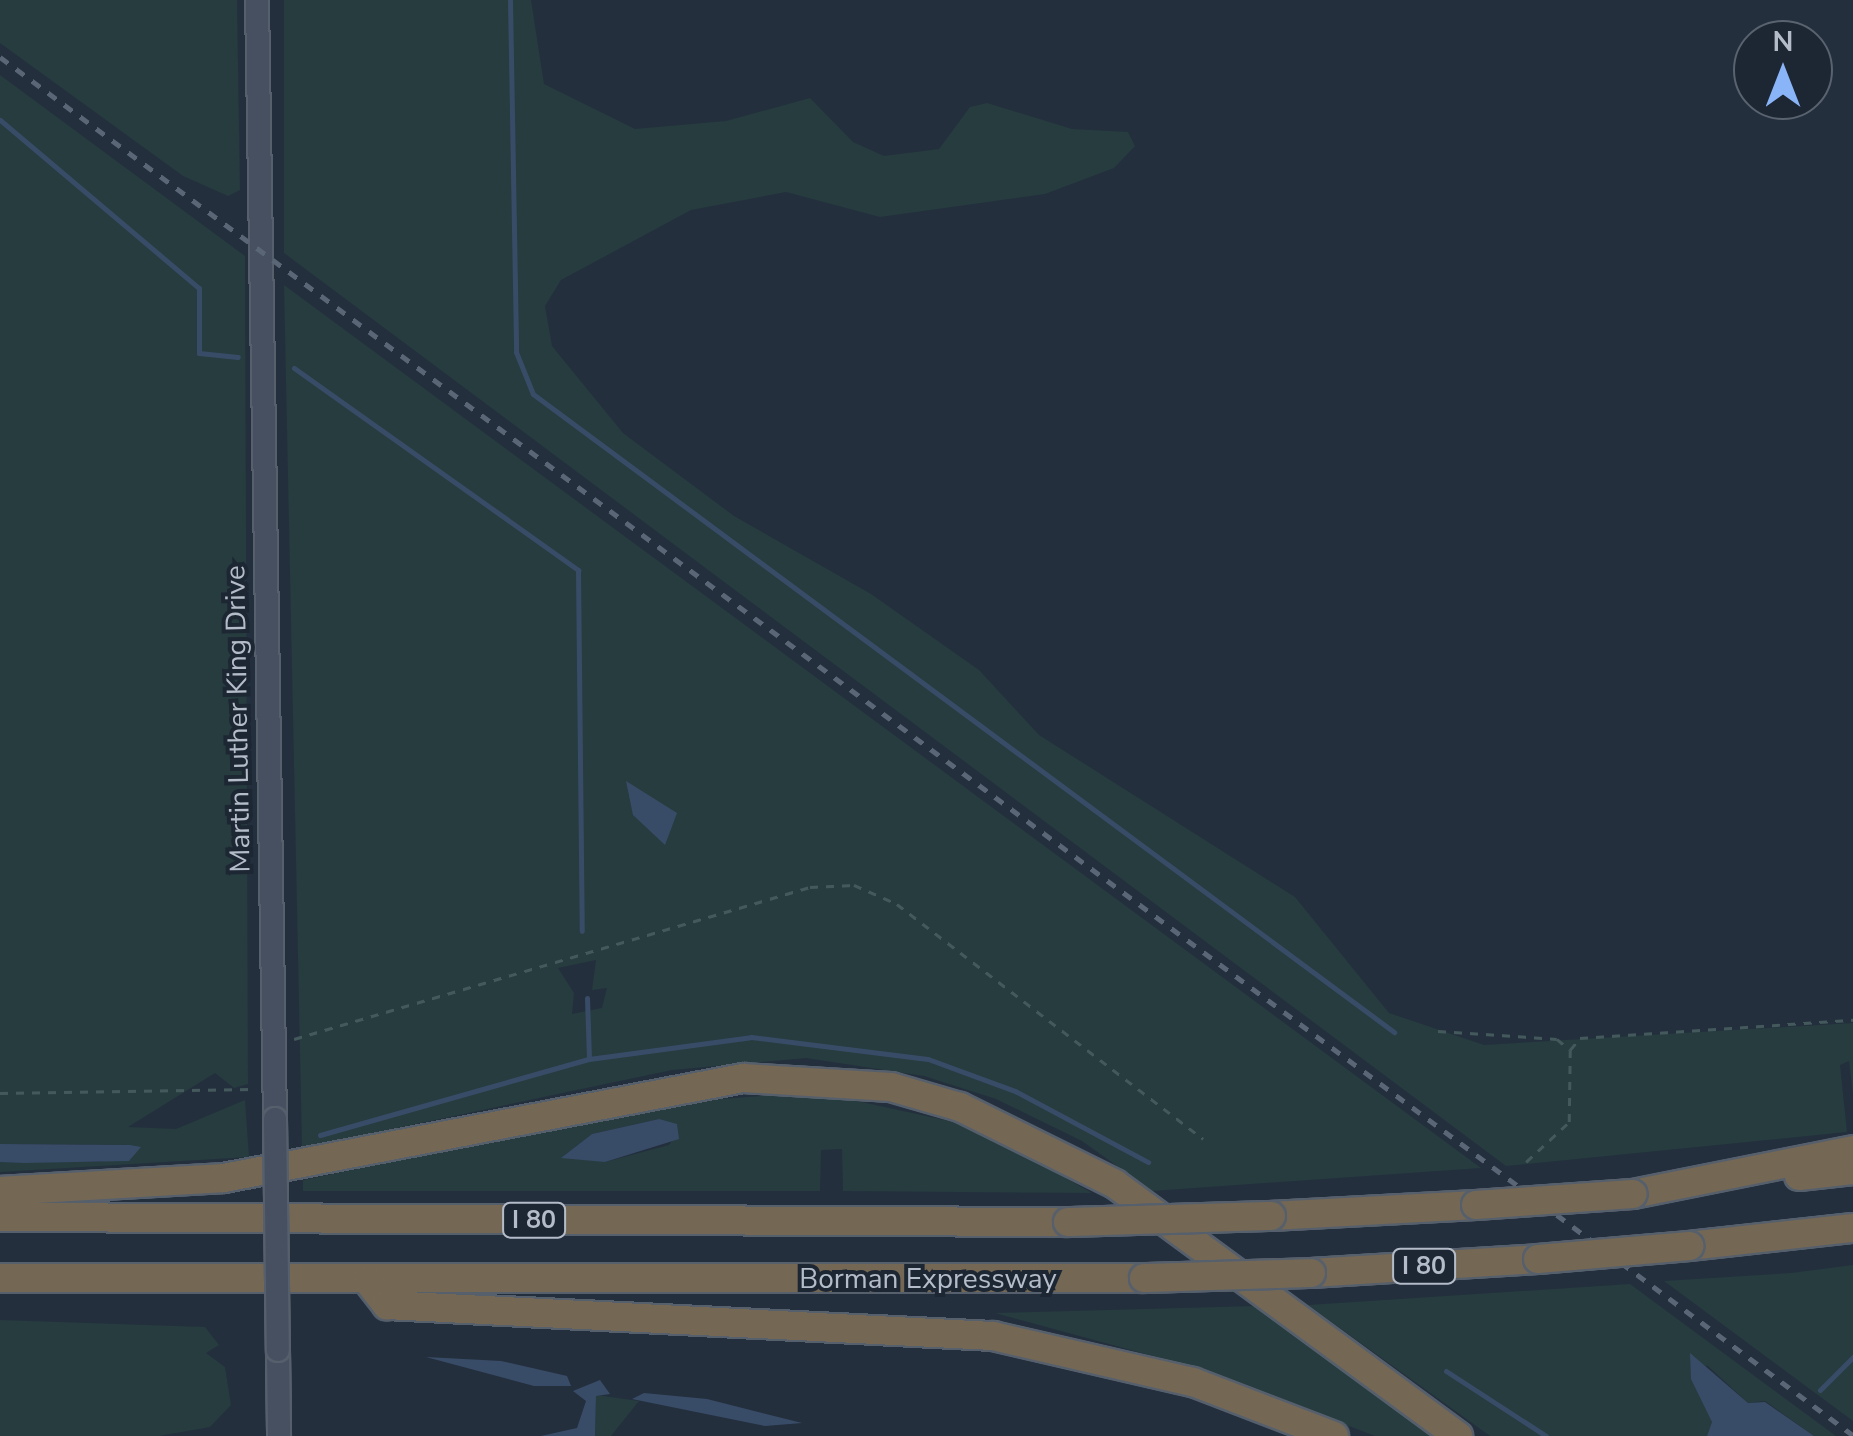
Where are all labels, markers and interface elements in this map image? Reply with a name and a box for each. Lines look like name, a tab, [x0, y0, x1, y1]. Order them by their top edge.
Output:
north arrow	[1733, 20, 1833, 120]
text: N	[1773, 23, 1793, 61]
street label: Martin Luther King Drive	[219, 565, 257, 873]
road number: I 80	[502, 1200, 566, 1240]
road number: I 80	[1392, 1246, 1456, 1286]
street label: Borman Expressway	[799, 1262, 1057, 1296]

